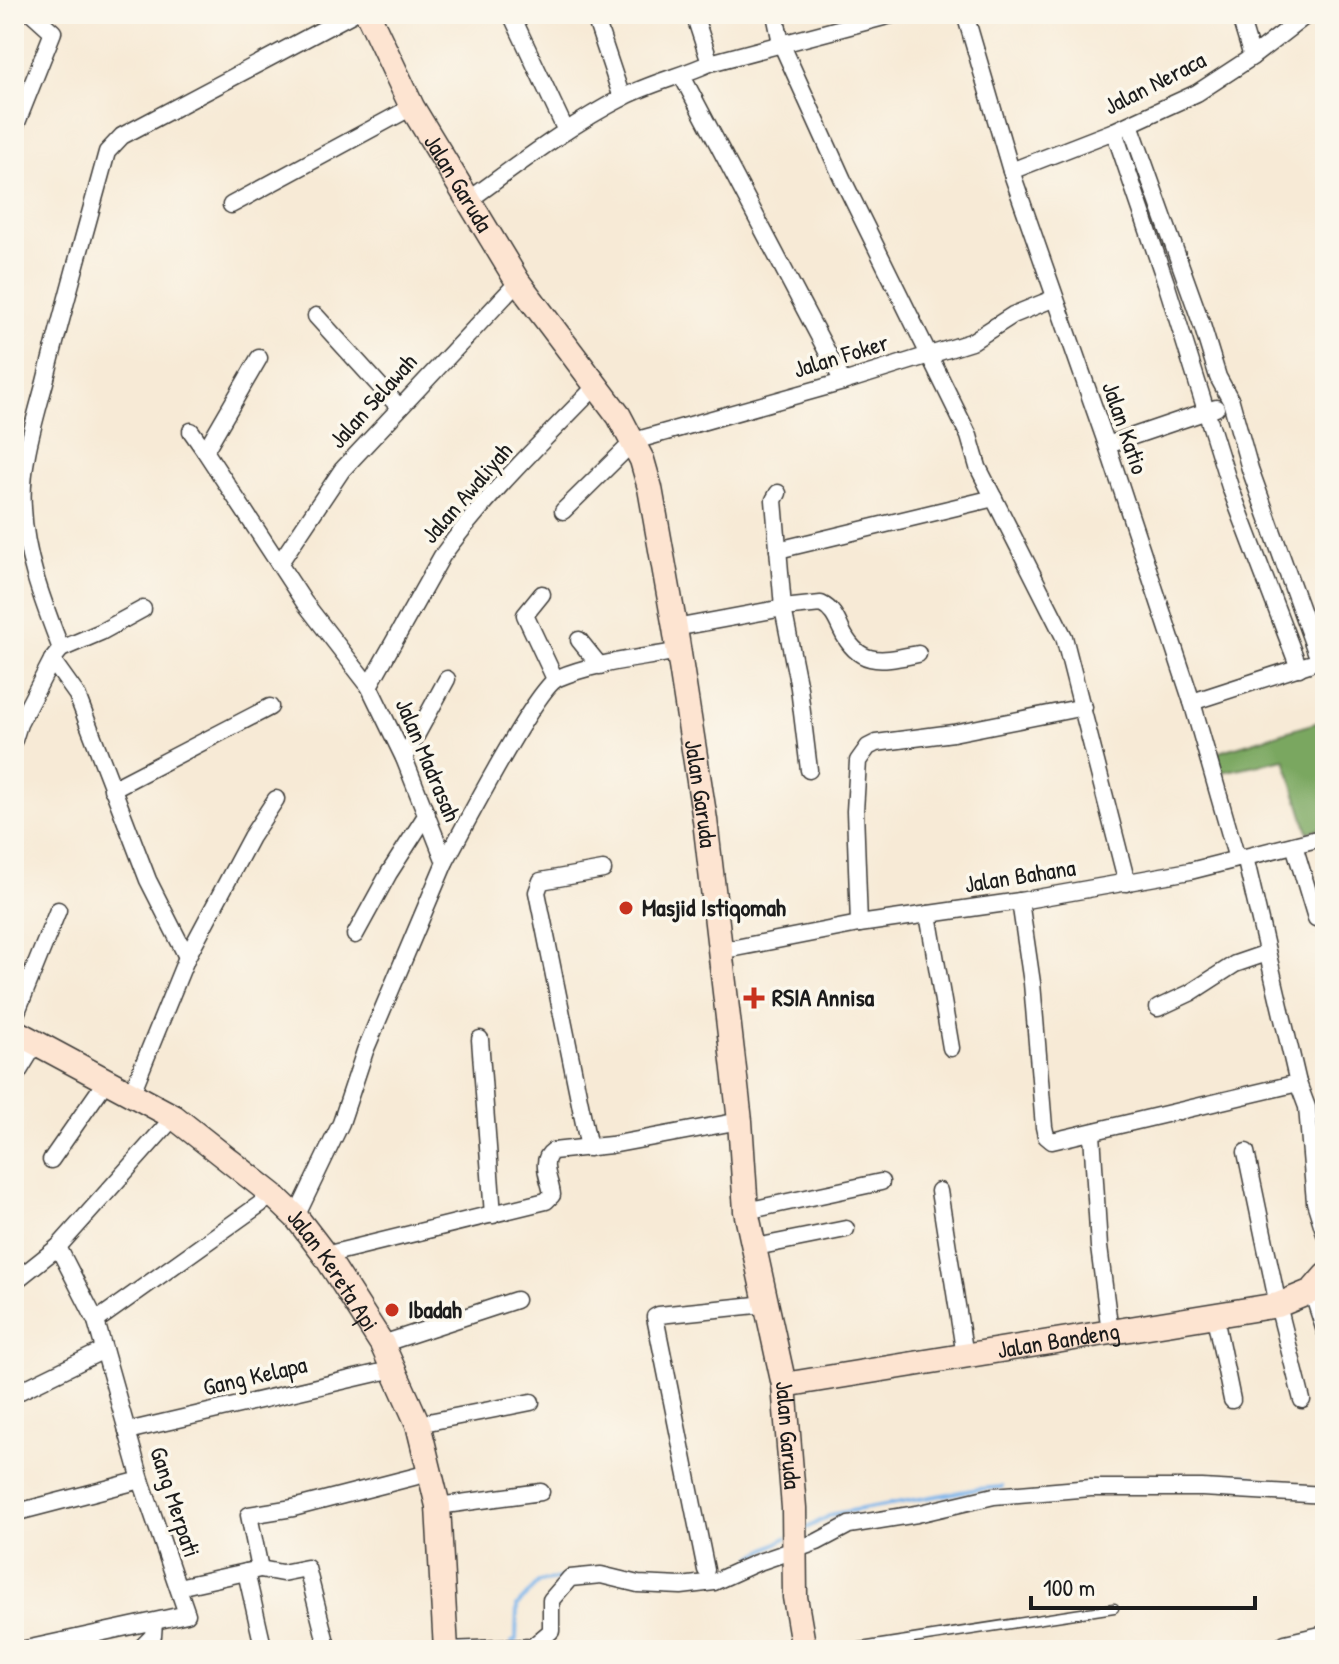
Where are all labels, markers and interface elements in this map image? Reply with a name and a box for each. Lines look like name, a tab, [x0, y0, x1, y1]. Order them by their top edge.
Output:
street label: Jalan Neraca	[1098, 43, 1211, 121]
street label: Jalan Garuda	[417, 128, 501, 238]
street label: Jalan Foker	[789, 325, 892, 385]
street label: Jalan Selawah	[321, 346, 423, 455]
street label: Jalan Katio	[1095, 377, 1157, 478]
street label: Jalan Awaliyah	[413, 435, 519, 550]
street label: Jalan Madrasah	[389, 693, 469, 826]
street label: Jalan Garuda	[678, 737, 725, 850]
street label: Jalan Bahana	[962, 850, 1078, 900]
place label: Masjid Istiqomah	[642, 891, 786, 924]
marker: Masjid Istiqomah	[617, 899, 635, 917]
place label: RSIA Annisa	[772, 981, 875, 1013]
marker: RSIA Annisa	[743, 987, 765, 1009]
street label: Jalan Kereta Api	[281, 1200, 387, 1337]
place label: Ibadah	[408, 1293, 462, 1325]
marker: Ibadah	[383, 1301, 401, 1319]
street label: Jalan Bandeng	[995, 1314, 1122, 1365]
street label: Gang Kelapa	[200, 1348, 310, 1402]
street label: Jalan Garuda	[768, 1377, 809, 1491]
street label: Gang Merpati	[143, 1442, 209, 1561]
scale bar	[1031, 1560, 1255, 1610]
text: 100 m	[1043, 1571, 1095, 1603]

